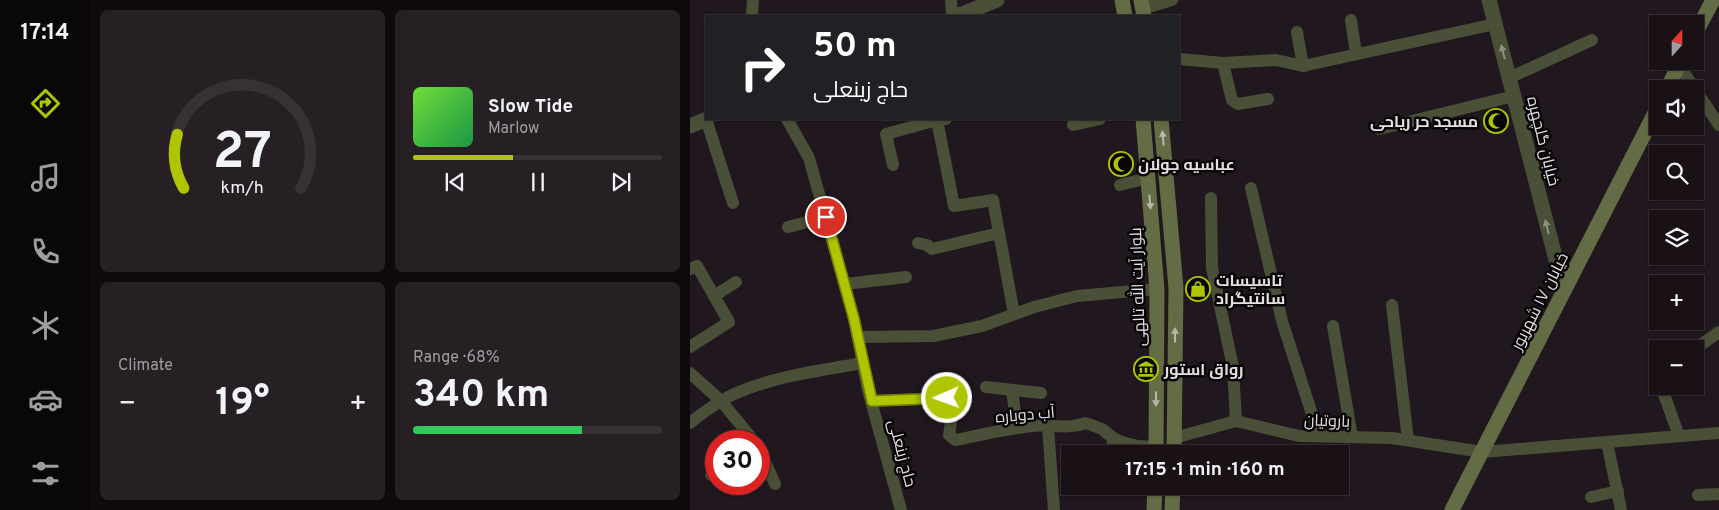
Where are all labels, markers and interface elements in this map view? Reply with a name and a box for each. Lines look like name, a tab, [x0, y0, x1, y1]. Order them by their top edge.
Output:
north arrow	[1649, 15, 1704, 70]
map controls	[1649, 15, 1704, 395]
text: 17:14	[21, 20, 69, 47]
text: 50 m	[813, 25, 897, 69]
icon: right	[730, 35, 795, 100]
one-way arrow	[1498, 45, 1506, 60]
text: حاج زینعلی	[813, 78, 908, 105]
button: sound	[1649, 80, 1704, 135]
icon: directions	[28, 86, 63, 121]
text: Slow Tide	[488, 95, 573, 119]
street label: خیابان گلچهره	[1521, 95, 1563, 188]
mosque icon: مسجد حر ریاحی	[1483, 108, 1509, 134]
place label: مسجد حر ریاحی	[1370, 113, 1478, 133]
text: Marlow	[488, 119, 540, 139]
text: 27	[213, 121, 272, 187]
one-way arrow	[1159, 130, 1167, 146]
button: search	[1649, 145, 1704, 200]
mosque icon: عباسیه جولان	[1108, 151, 1134, 177]
place label: عباسیه جولان	[1138, 156, 1235, 176]
icon: music	[28, 160, 63, 195]
icon: previous	[441, 168, 469, 196]
icon: pause	[524, 168, 552, 196]
icon: next	[607, 168, 635, 196]
text: km/h	[221, 177, 264, 200]
one-way arrow	[1146, 194, 1154, 210]
pin	[805, 196, 847, 238]
icon: arrive	[812, 203, 840, 231]
button: layers	[1649, 210, 1704, 265]
one-way arrow	[1543, 219, 1551, 234]
street label: بلوار آیت الله تالهی	[1125, 227, 1151, 347]
icon: phone	[28, 234, 63, 269]
street label: خیابان ۱۷ شهریور	[1507, 250, 1574, 355]
place label: تاسیسات سانتیگراد	[1216, 272, 1285, 310]
button: +	[1649, 275, 1704, 330]
shop icon: تاسیسات سانتیگراد	[1185, 276, 1211, 302]
icon: climate	[28, 308, 63, 343]
one-way arrow	[1171, 327, 1179, 343]
button: −	[1649, 340, 1704, 395]
text: Range · 68%	[413, 348, 500, 368]
text: Climate	[118, 356, 173, 376]
museum icon: رواق استور	[1133, 356, 1159, 382]
place label: رواق استور	[1163, 361, 1243, 381]
position arrow	[920, 371, 972, 423]
text: 340 km	[413, 372, 549, 421]
text: 19°	[215, 380, 270, 429]
icon: car	[28, 382, 63, 417]
text: −	[118, 387, 136, 423]
text: +	[349, 387, 367, 423]
one-way arrow	[1152, 392, 1160, 408]
street label: آب دوباره	[995, 403, 1056, 429]
street label: باروتیان	[1303, 411, 1350, 433]
street label: حاج زینعلی	[882, 418, 920, 489]
speed limit sign: 30	[705, 430, 770, 495]
icon: filters	[28, 456, 63, 491]
text: 17:15 · 1 min · 160 m	[1125, 458, 1285, 482]

